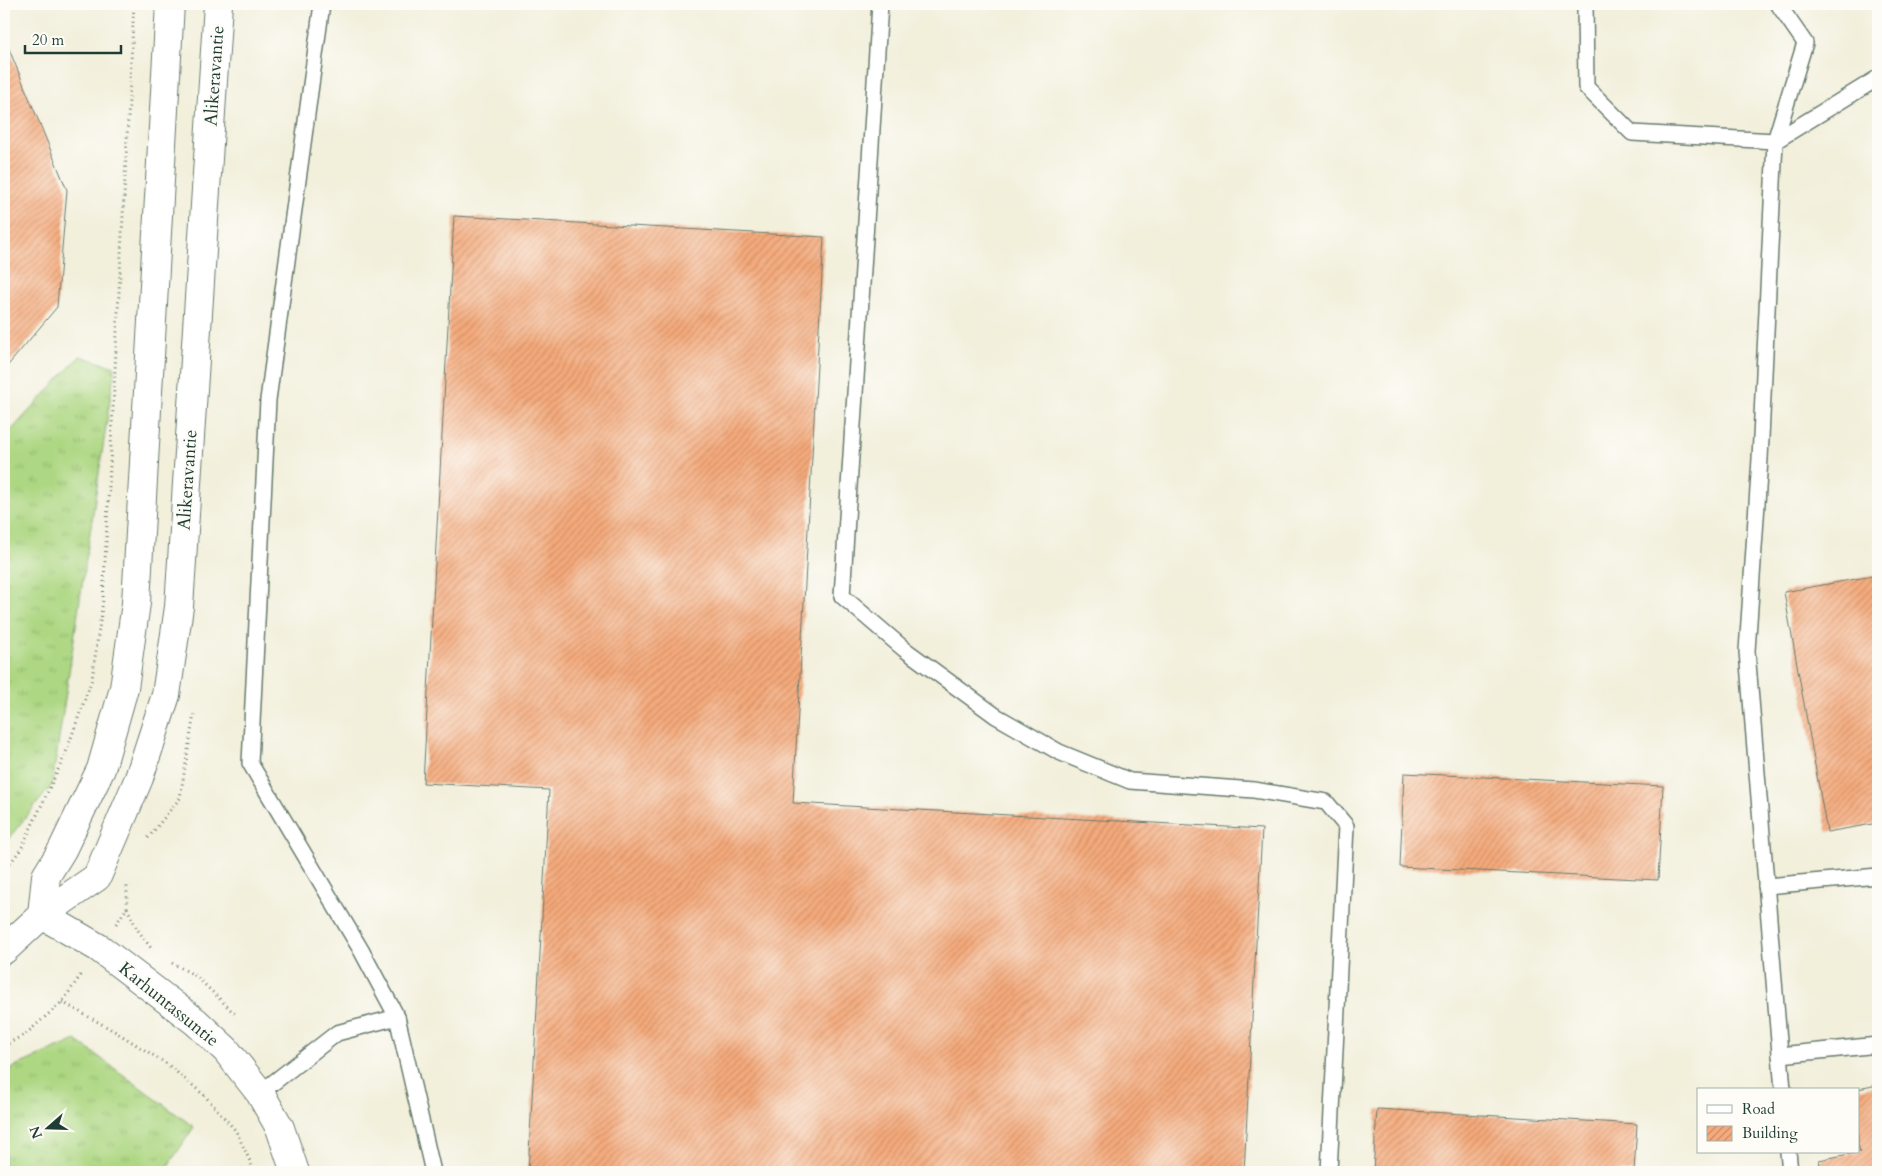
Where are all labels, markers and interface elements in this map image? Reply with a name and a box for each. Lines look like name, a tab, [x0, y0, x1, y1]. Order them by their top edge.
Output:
scale bar	[25, 22, 121, 54]
street label: Alikeravantie	[199, 25, 230, 127]
text: 20 m	[32, 30, 64, 50]
street label: Alikeravantie	[172, 429, 203, 531]
street label: Karhuntassuntie	[113, 956, 224, 1053]
legend	[1697, 1088, 1860, 1154]
text: Road	[1742, 1099, 1775, 1119]
north arrow	[22, 1104, 72, 1154]
text: N	[25, 1123, 47, 1141]
text: Building	[1742, 1123, 1798, 1143]

